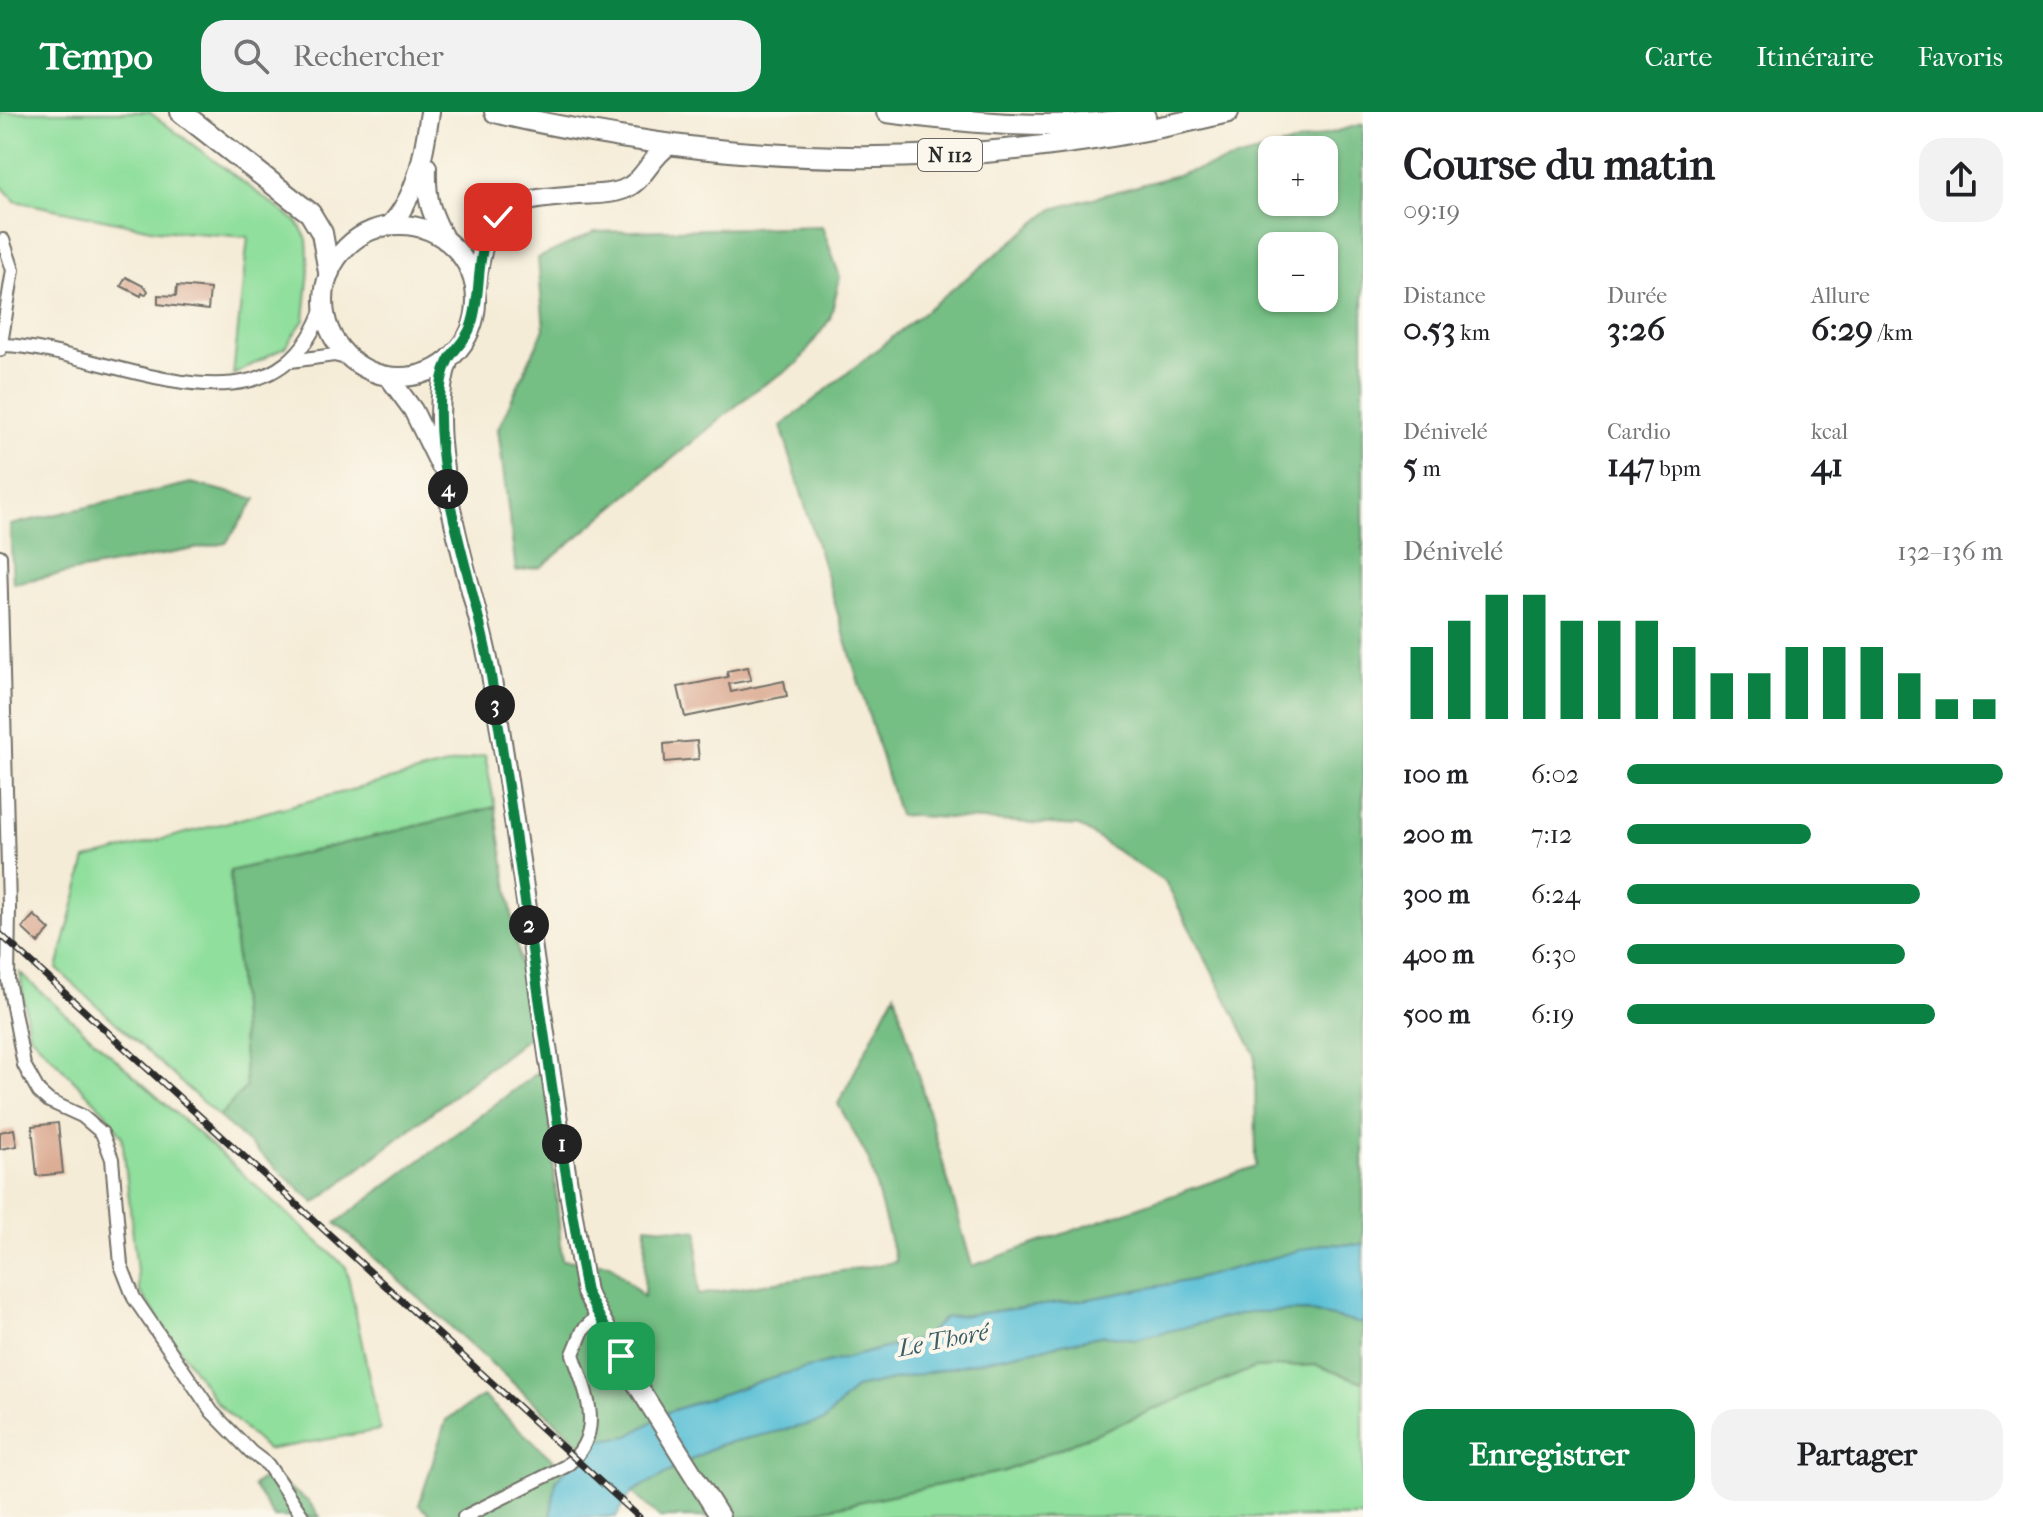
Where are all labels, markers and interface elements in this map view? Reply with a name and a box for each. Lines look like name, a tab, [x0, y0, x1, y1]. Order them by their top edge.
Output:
search box	[201, 20, 761, 92]
text: Tempo	[40, 34, 153, 79]
icon: search	[229, 34, 273, 78]
text: Rechercher	[293, 39, 444, 74]
text: Carte	[1645, 40, 1712, 73]
text: Itinéraire	[1756, 40, 1874, 73]
text: Favoris	[1918, 40, 2003, 73]
map controls	[1258, 136, 1338, 312]
button: +	[1258, 136, 1338, 216]
button: share	[1919, 138, 2003, 222]
road number: N 112	[918, 139, 982, 171]
text: Course du matin	[1403, 139, 1715, 190]
pin	[464, 183, 532, 251]
icon: check	[476, 195, 520, 239]
text: 09:19	[1403, 195, 1460, 226]
button: −	[1258, 232, 1338, 312]
text: Distance	[1403, 283, 1486, 309]
text: Durée	[1607, 283, 1667, 309]
text: Allure	[1811, 283, 1870, 309]
text: 0.53	[1403, 309, 1456, 349]
text: 3:26	[1607, 309, 1665, 349]
text: 6:29	[1811, 309, 1873, 349]
text: km	[1456, 320, 1490, 346]
text: /km	[1873, 320, 1913, 346]
text: Dénivelé	[1403, 419, 1488, 445]
text: Cardio	[1607, 419, 1671, 445]
text: kcal	[1811, 419, 1848, 445]
text: 5	[1403, 445, 1418, 485]
text: 147	[1607, 445, 1655, 485]
text: 41	[1811, 445, 1843, 485]
text: m	[1418, 456, 1441, 482]
text: bpm	[1655, 456, 1701, 482]
pin: 4	[428, 469, 468, 509]
text: 4	[442, 476, 455, 502]
text: Dénivelé	[1403, 536, 1503, 567]
text: 132–136 m	[1897, 536, 2003, 567]
pin: 3	[475, 685, 515, 725]
text: 3	[490, 692, 500, 718]
text: 100 m	[1403, 759, 1468, 790]
text: 6:02	[1531, 759, 1579, 790]
text: 200 m	[1403, 819, 1472, 850]
text: 7:12	[1531, 819, 1573, 850]
text: 300 m	[1403, 879, 1470, 910]
text: 6:24	[1531, 879, 1580, 910]
pin: 2	[509, 905, 549, 945]
text: 2	[523, 912, 535, 938]
text: 400 m	[1403, 939, 1474, 970]
text: 6:30	[1531, 939, 1576, 970]
text: 500 m	[1403, 999, 1470, 1030]
text: 6:19	[1531, 999, 1574, 1030]
pin: 1	[542, 1124, 582, 1164]
text: 1	[558, 1131, 566, 1157]
water label: Le Thoré	[894, 1317, 994, 1363]
pin	[587, 1322, 655, 1390]
icon: arrive	[599, 1334, 643, 1378]
button: Enregistrer	[1403, 1409, 1695, 1501]
button: Partager	[1711, 1409, 2003, 1501]

